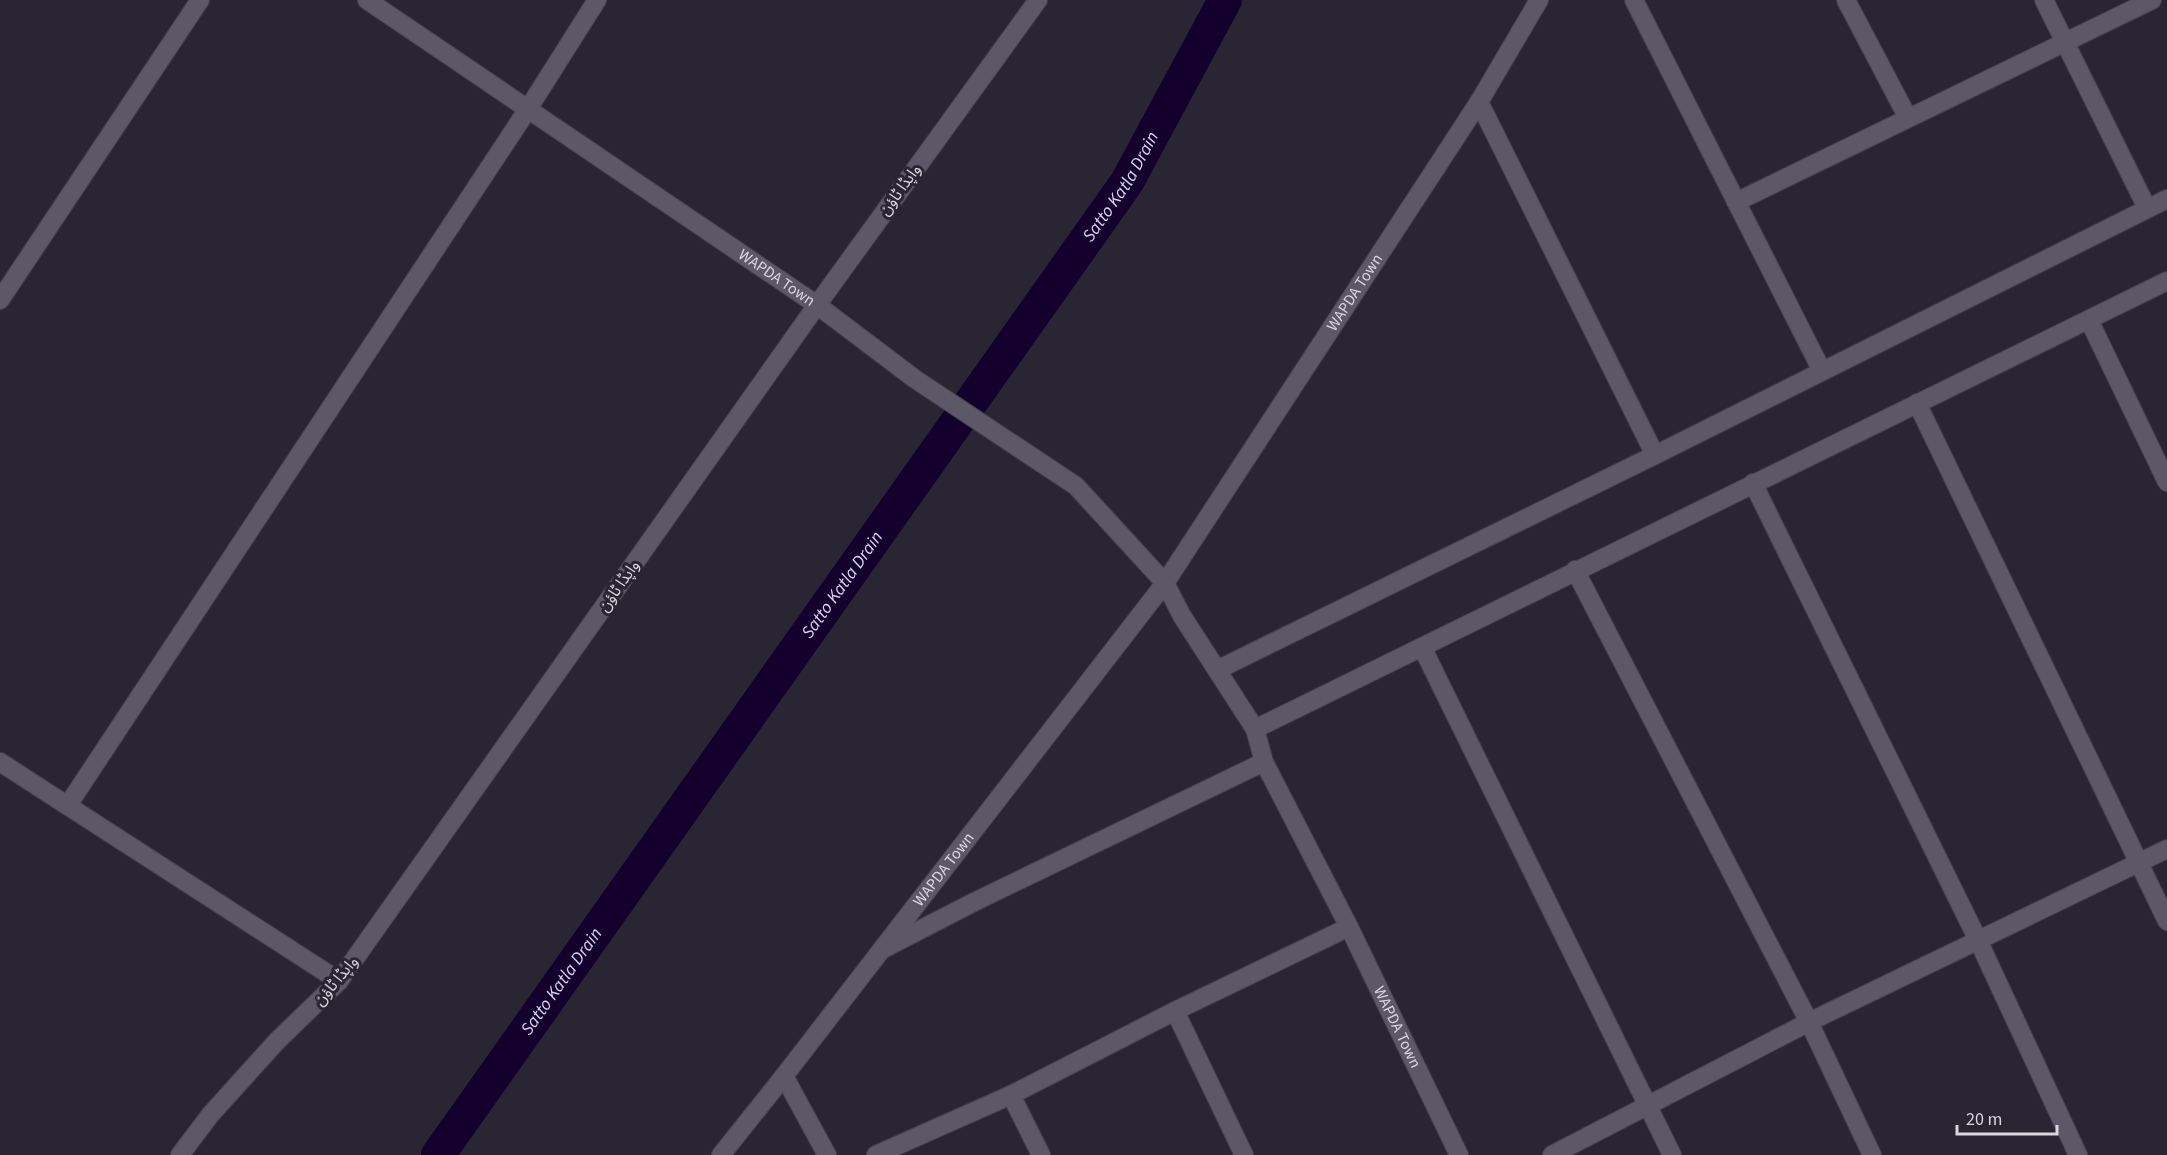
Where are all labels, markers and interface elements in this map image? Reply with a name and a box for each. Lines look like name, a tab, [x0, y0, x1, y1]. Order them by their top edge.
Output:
water label: Satto Katla Drain	[1076, 127, 1165, 247]
street label: واپڈا ٹاؤن	[874, 160, 926, 220]
street label: WAPDA Town	[734, 244, 820, 312]
street label: WAPDA Town	[1321, 250, 1388, 336]
water label: Satto Katla Drain	[795, 526, 889, 643]
street label: واپڈا ٹاؤن	[593, 556, 645, 616]
street label: WAPDA Town	[908, 828, 979, 911]
water label: Satto Katla Drain	[514, 922, 608, 1040]
street label: واپڈا ٹاؤن	[309, 951, 363, 1011]
street label: WAPDA Town	[1368, 983, 1426, 1072]
scale bar	[1957, 1098, 2058, 1136]
text: 20 m	[1966, 1107, 2002, 1132]

